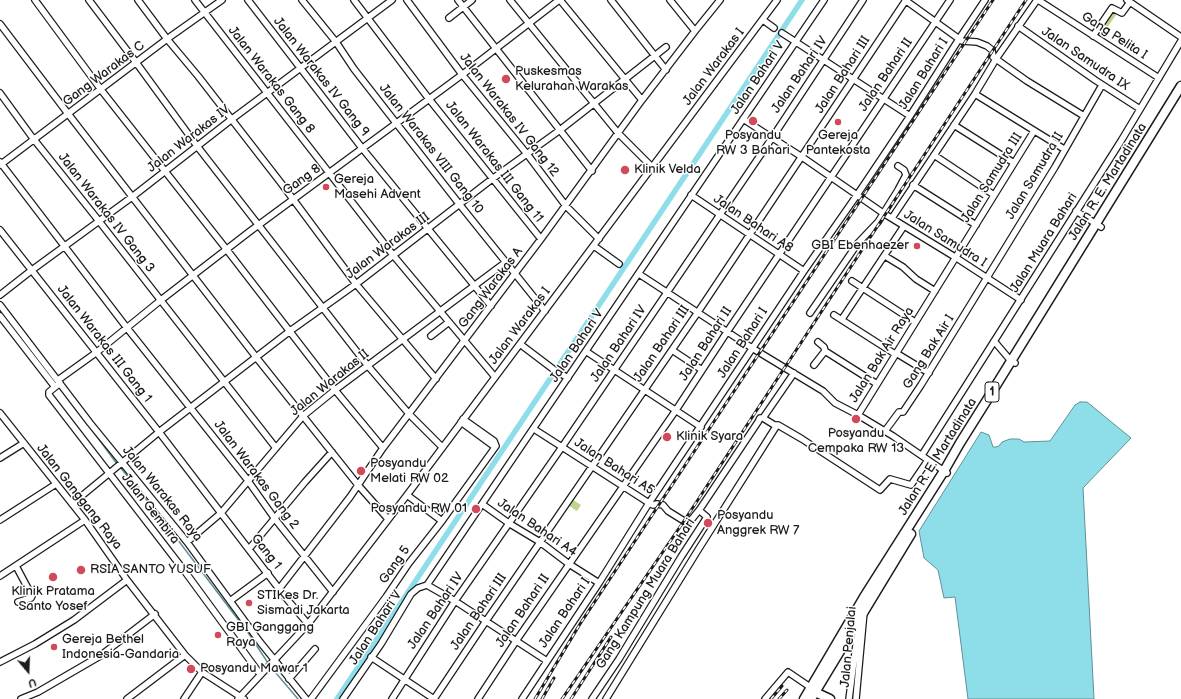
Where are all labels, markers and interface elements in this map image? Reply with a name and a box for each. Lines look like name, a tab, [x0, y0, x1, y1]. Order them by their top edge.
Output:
street label: Gang Pelita I	[1078, 9, 1150, 63]
street label: Jalan Warakas IV Gang 9	[270, 14, 372, 140]
street label: Jalan Warakas Gang 8	[224, 23, 318, 137]
street label: Jalan Samudra IX	[1038, 24, 1132, 94]
street label: Jalan Warakas I	[680, 25, 748, 109]
street label: Jalan Bahari III	[812, 33, 874, 117]
street label: Jalan Bahari IV	[769, 34, 831, 116]
street label: Jalan Bahari II	[856, 35, 916, 115]
street label: Jalan Bahari I	[896, 36, 952, 112]
street label: Gang Warakas C	[60, 38, 148, 110]
street label: Jalan Bahari V	[728, 38, 788, 118]
street label: Jalan Warakas IV Gang 12	[456, 50, 562, 180]
place label: Puskesmas Kelurahan Warakas	[515, 64, 628, 95]
marker: Puskesmas Kelurahan Warakas	[500, 73, 512, 85]
street label: Jalan Warakas VIII Gang 10	[375, 81, 487, 217]
street label: Jalan Warakas III Gang 11	[442, 98, 546, 226]
street label: Jalan Warakas IV	[145, 102, 233, 176]
marker: Posyandu RW 3 Bahari	[747, 115, 759, 127]
marker: Gereja Pantekosta	[833, 117, 843, 127]
street label: Jalan R. E. Martadinata	[1066, 120, 1150, 244]
place label: Posyandu RW 3 Bahari	[716, 128, 790, 159]
place label: Gereja Pantekosta	[806, 128, 870, 159]
street label: Jalan Samudra III	[958, 130, 1026, 226]
street label: Jalan Samudra II	[1003, 130, 1067, 222]
street label: Jalan Warakas IV Gang 3	[54, 150, 158, 276]
street label: Gang 8	[280, 161, 324, 199]
place label: Klinik Velda	[634, 162, 701, 178]
marker: Klinik Velda	[619, 164, 631, 176]
place label: Gereja Masehi Advent	[334, 172, 421, 203]
marker: Gereja Masehi Advent	[321, 182, 331, 192]
street label: Jalan Muara Bahari	[1007, 190, 1081, 296]
street label: Jalan Bahari A8	[710, 192, 796, 256]
street label: Jalan Samudra I	[901, 207, 989, 271]
street label: Jalan Warakas III	[343, 209, 433, 283]
place label: GBI Ebenhaezer	[811, 238, 909, 254]
marker: GBI Ebenhaezer	[912, 241, 922, 251]
street label: Gang Warakas A	[456, 245, 526, 331]
street label: Jalan Warakas III Gang 1	[53, 282, 155, 406]
street label: Jalan Warakas I	[486, 284, 554, 368]
street label: Jalan Bahari IV	[588, 303, 650, 385]
street label: Jalan Bahari III	[631, 303, 693, 385]
street label: Jalan Bahari II	[676, 304, 736, 384]
street label: Jalan Bak Air Raya	[846, 304, 918, 406]
street label: Jalan Bahari I	[714, 305, 772, 381]
street label: Jalan Bahari V	[547, 306, 607, 386]
street label: Gang Bak Air I	[900, 312, 958, 392]
street label: Jalan Warakas II	[288, 347, 372, 419]
road number: 1	[985, 382, 999, 402]
street label: Jalan R. E. Martadinata	[896, 395, 980, 519]
marker: Posyandu Cempaka RW 13	[850, 413, 862, 425]
street label: Jalan Warakas Gang 2	[210, 418, 302, 532]
place label: Posyandu Cempaka RW 13	[808, 426, 904, 457]
place label: Klinik Syara	[676, 429, 743, 445]
marker: Klinik Syara	[661, 431, 673, 443]
street label: Jalan Bahari A5	[571, 435, 657, 499]
street label: Jalan Ganggang Raya	[33, 441, 125, 553]
street label: Jalan Warakas Raya	[119, 443, 205, 545]
place label: Posyandu Melati RW 02	[370, 456, 449, 487]
marker: Posyandu Melati RW 02	[355, 465, 367, 477]
street label: Jalan Gembira	[118, 471, 182, 547]
street label: Jalan Bahari A4	[494, 496, 580, 560]
place label: Posyandu RW 01	[371, 501, 467, 517]
marker: Posyandu RW 01	[470, 503, 482, 515]
place label: Posyandu Anggrek RW 7	[717, 508, 799, 539]
street label: Gang Kampung Muara Bahari	[593, 516, 699, 672]
marker: Posyandu Anggrek RW 7	[702, 517, 714, 529]
street label: Gang 1	[247, 531, 285, 573]
street label: Gang 5	[376, 543, 414, 587]
place label: RSIA SANTO YUSUF	[90, 562, 211, 578]
marker: RSIA SANTO YUSUF	[75, 564, 87, 576]
street label: Jalan Bahari IV	[405, 570, 467, 652]
marker: Klinik Pratama Santo Yosef	[47, 571, 59, 583]
street label: Jalan Bahari III	[448, 571, 510, 653]
street label: Jalan Bahari II	[493, 571, 553, 651]
street label: Jalan Bahari I	[536, 575, 594, 651]
place label: Klinik Pratama Santo Yosef	[11, 584, 95, 615]
place label: STIKes Dr. Sismadi Jakarta	[257, 588, 350, 619]
street label: Jalan Bahari V	[346, 588, 406, 668]
marker: STIKes Dr. Sismadi Jakarta	[244, 598, 254, 608]
street label: Jalan Penjalai	[838, 606, 860, 688]
place label: GBI Ganggang Raya	[226, 620, 314, 651]
marker: GBI Ganggang Raya	[213, 630, 223, 640]
place label: Gereja Bethel Indonesia-Gandaria	[62, 632, 179, 663]
marker: Gereja Bethel Indonesia-Gandaria	[49, 642, 59, 652]
north arrow	[8, 651, 48, 691]
place label: Posyandu Mawar 1	[200, 661, 308, 677]
marker: Posyandu Mawar 1	[185, 663, 197, 675]
text: U	[26, 675, 38, 690]

